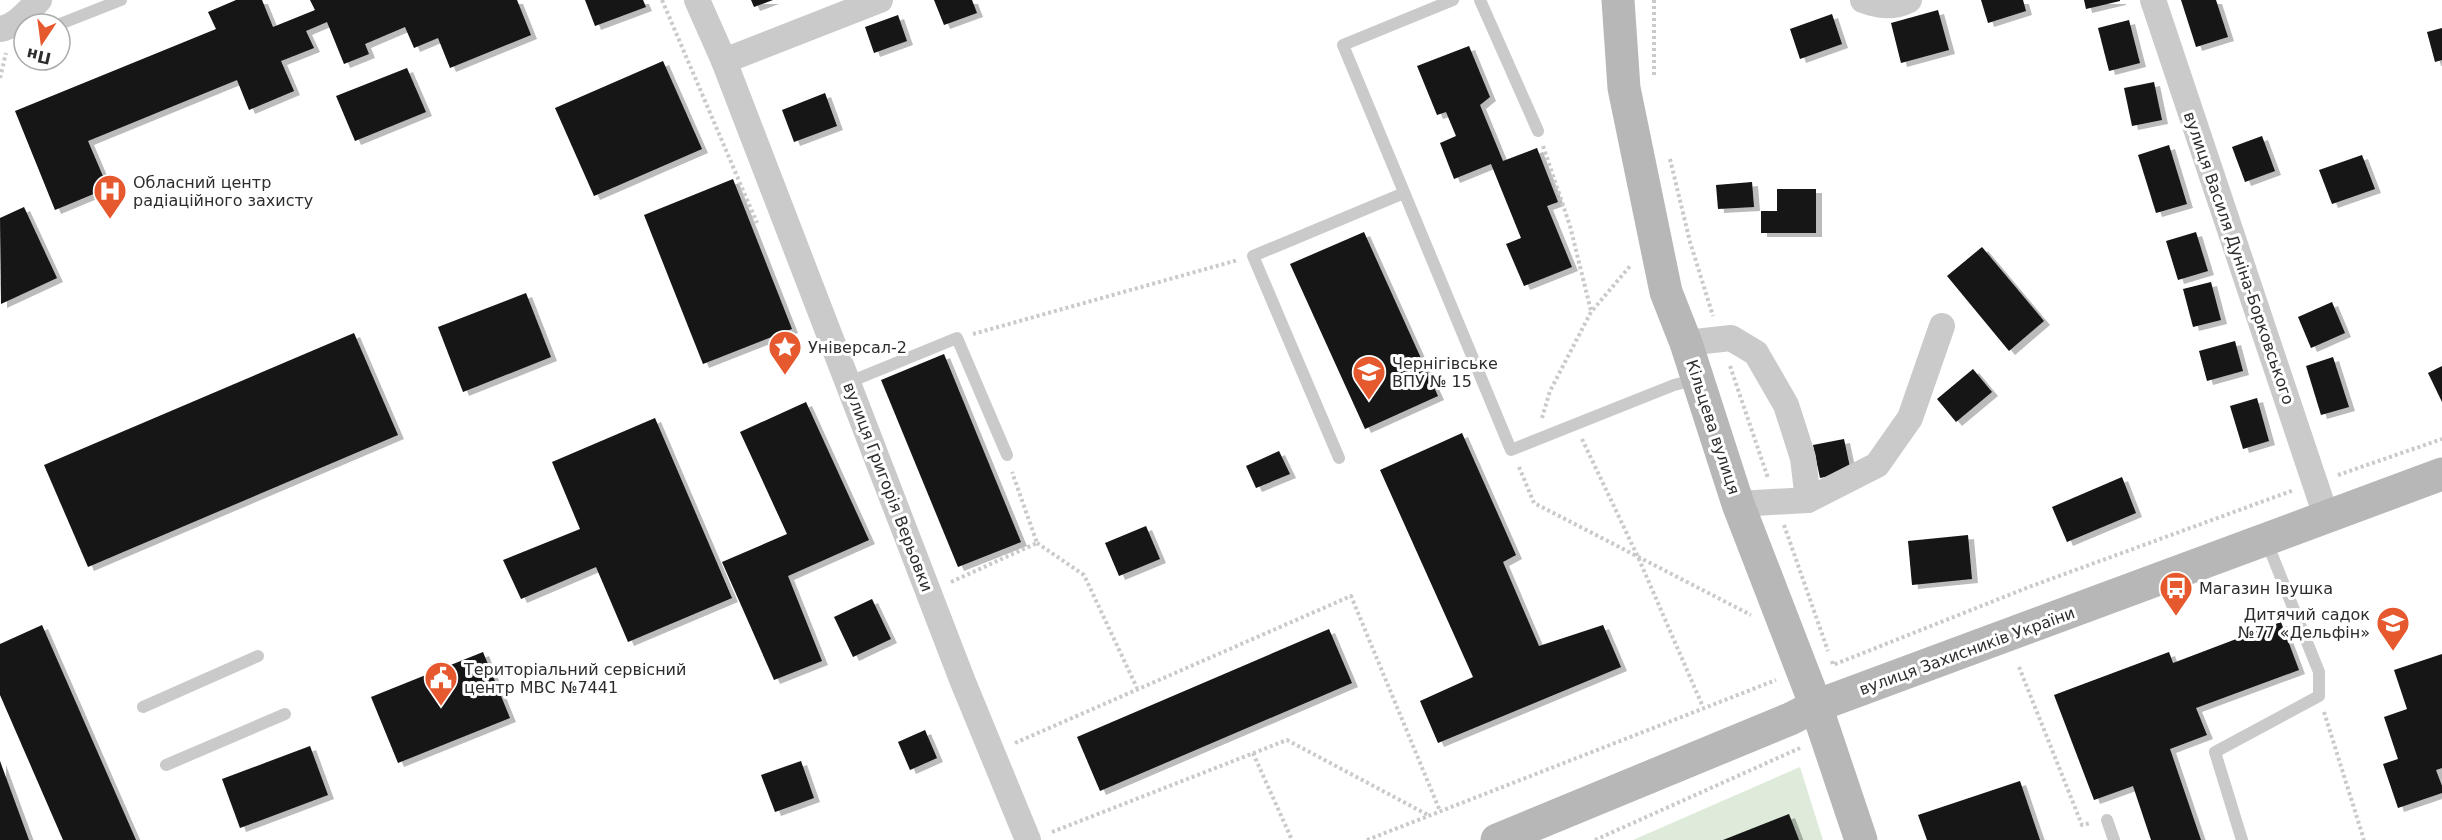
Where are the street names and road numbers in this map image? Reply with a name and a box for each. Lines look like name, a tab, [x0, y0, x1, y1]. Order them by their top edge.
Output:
street label: вулиця Василя Дуніна-Борковського	[2180, 109, 2298, 407]
street label: Кільцева вулиця	[1682, 357, 1744, 497]
street label: вулиця Григорія Верьовки	[839, 380, 937, 594]
street label: вулиця Захисників України	[1857, 603, 2077, 699]

